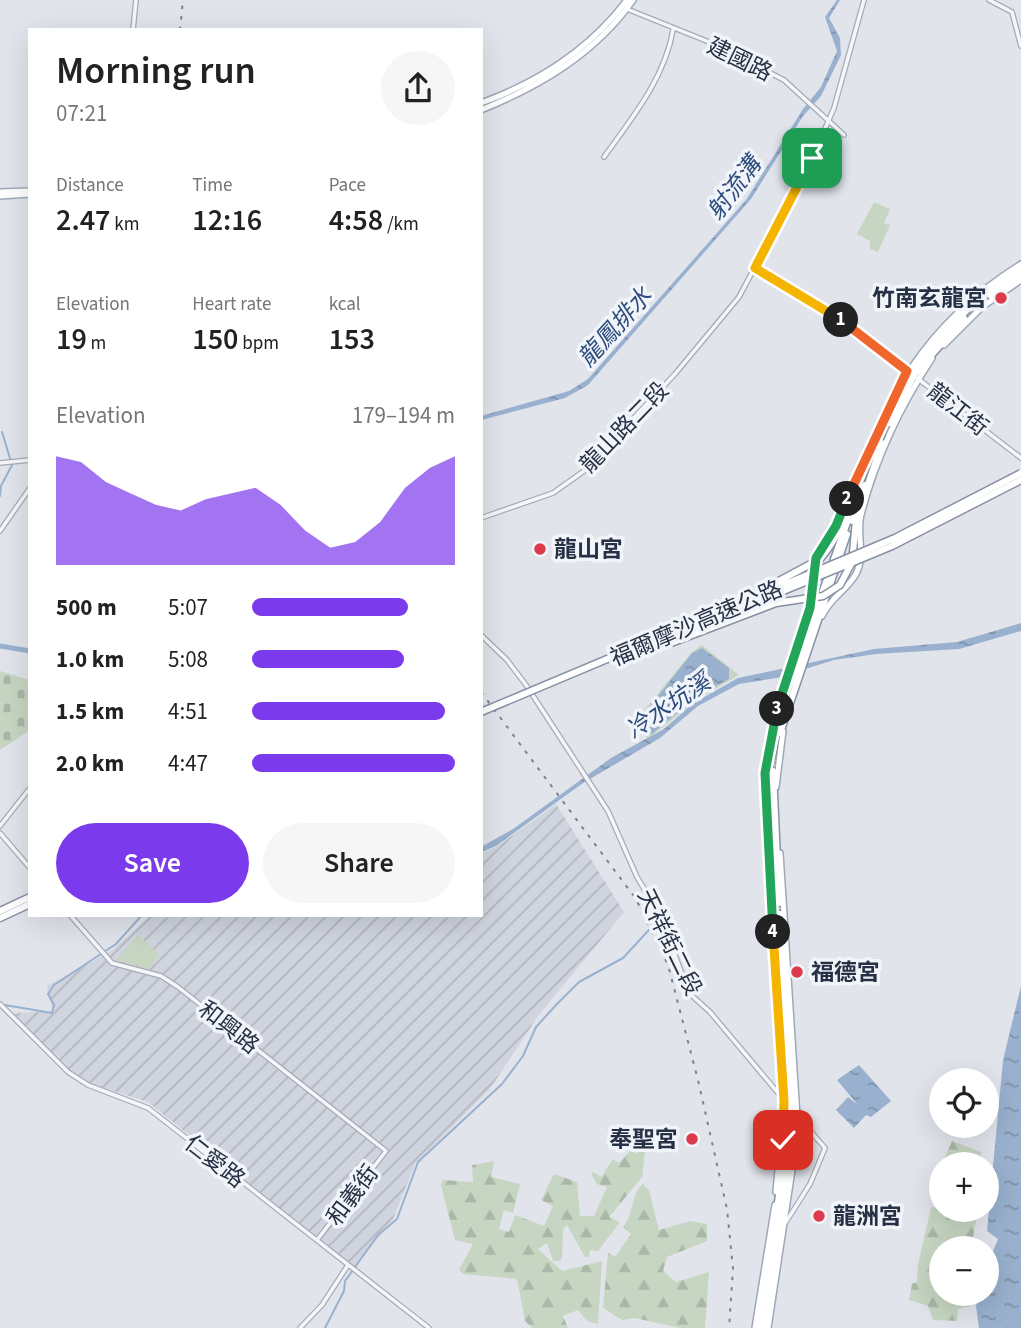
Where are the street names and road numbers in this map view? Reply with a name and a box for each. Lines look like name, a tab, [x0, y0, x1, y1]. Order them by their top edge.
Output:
street label: 建國路	[702, 29, 778, 89]
street label: 龍山路二段	[573, 375, 676, 480]
street label: 龍江街	[920, 375, 995, 444]
street label: 福爾摩沙高速公路	[605, 572, 787, 675]
street label: 天祥街二段	[630, 883, 710, 1001]
street label: 和興路	[191, 993, 266, 1062]
street label: 仁愛路	[177, 1127, 252, 1196]
street label: 和義街	[318, 1158, 386, 1233]

